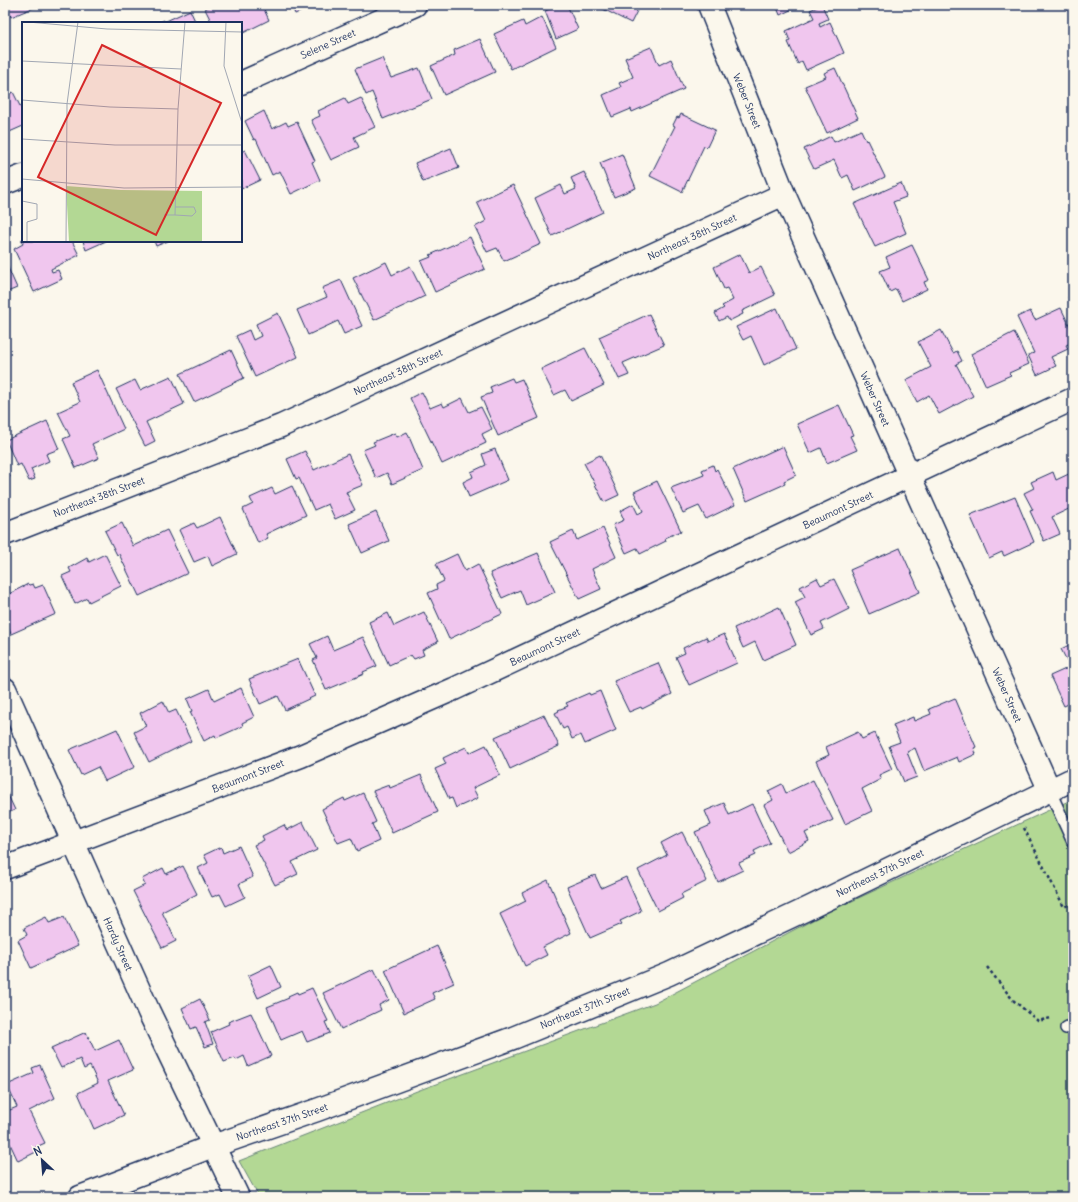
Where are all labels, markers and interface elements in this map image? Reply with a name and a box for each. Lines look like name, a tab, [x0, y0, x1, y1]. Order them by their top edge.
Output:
inset map	[22, 22, 242, 242]
street label: Selene Street	[298, 26, 358, 62]
street label: Weber Street	[730, 72, 764, 131]
street label: Northeast 38th Street	[645, 210, 739, 263]
street label: Northeast 38th Street	[351, 345, 445, 398]
street label: Weber Street	[857, 370, 893, 429]
street label: Northeast 38th Street	[52, 473, 147, 520]
street label: Beaumont Street	[801, 488, 876, 532]
street label: Beaumont Street	[508, 625, 583, 669]
street label: Weber Street	[989, 666, 1025, 725]
street label: Beaumont Street	[210, 756, 286, 796]
street label: Northeast 37th Street	[834, 846, 926, 900]
street label: Hardy Street	[100, 915, 136, 973]
street label: Northeast 37th Street	[538, 984, 632, 1032]
street label: Northeast 37th Street	[235, 1100, 330, 1144]
north arrow	[22, 1140, 62, 1180]
text: N	[31, 1143, 44, 1159]

